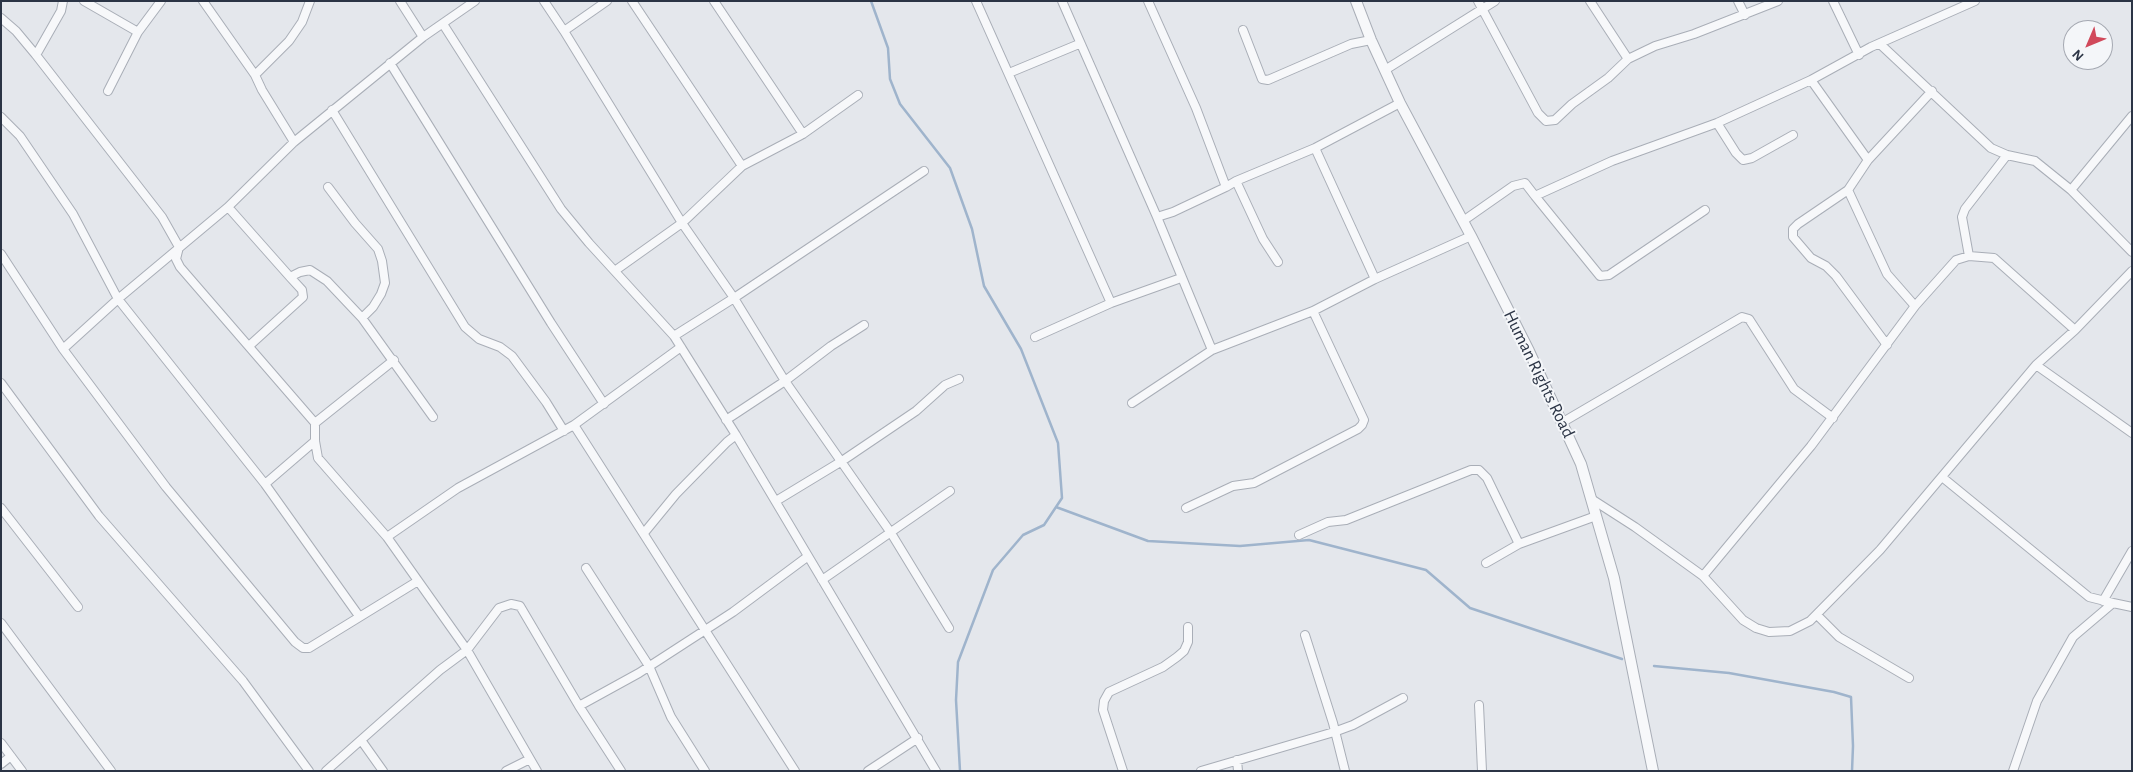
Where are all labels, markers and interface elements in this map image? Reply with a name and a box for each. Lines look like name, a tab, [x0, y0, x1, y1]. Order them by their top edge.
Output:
north arrow	[2063, 20, 2113, 70]
text: N	[2070, 47, 2086, 63]
street label: Human Rights Road	[1499, 307, 1579, 441]

